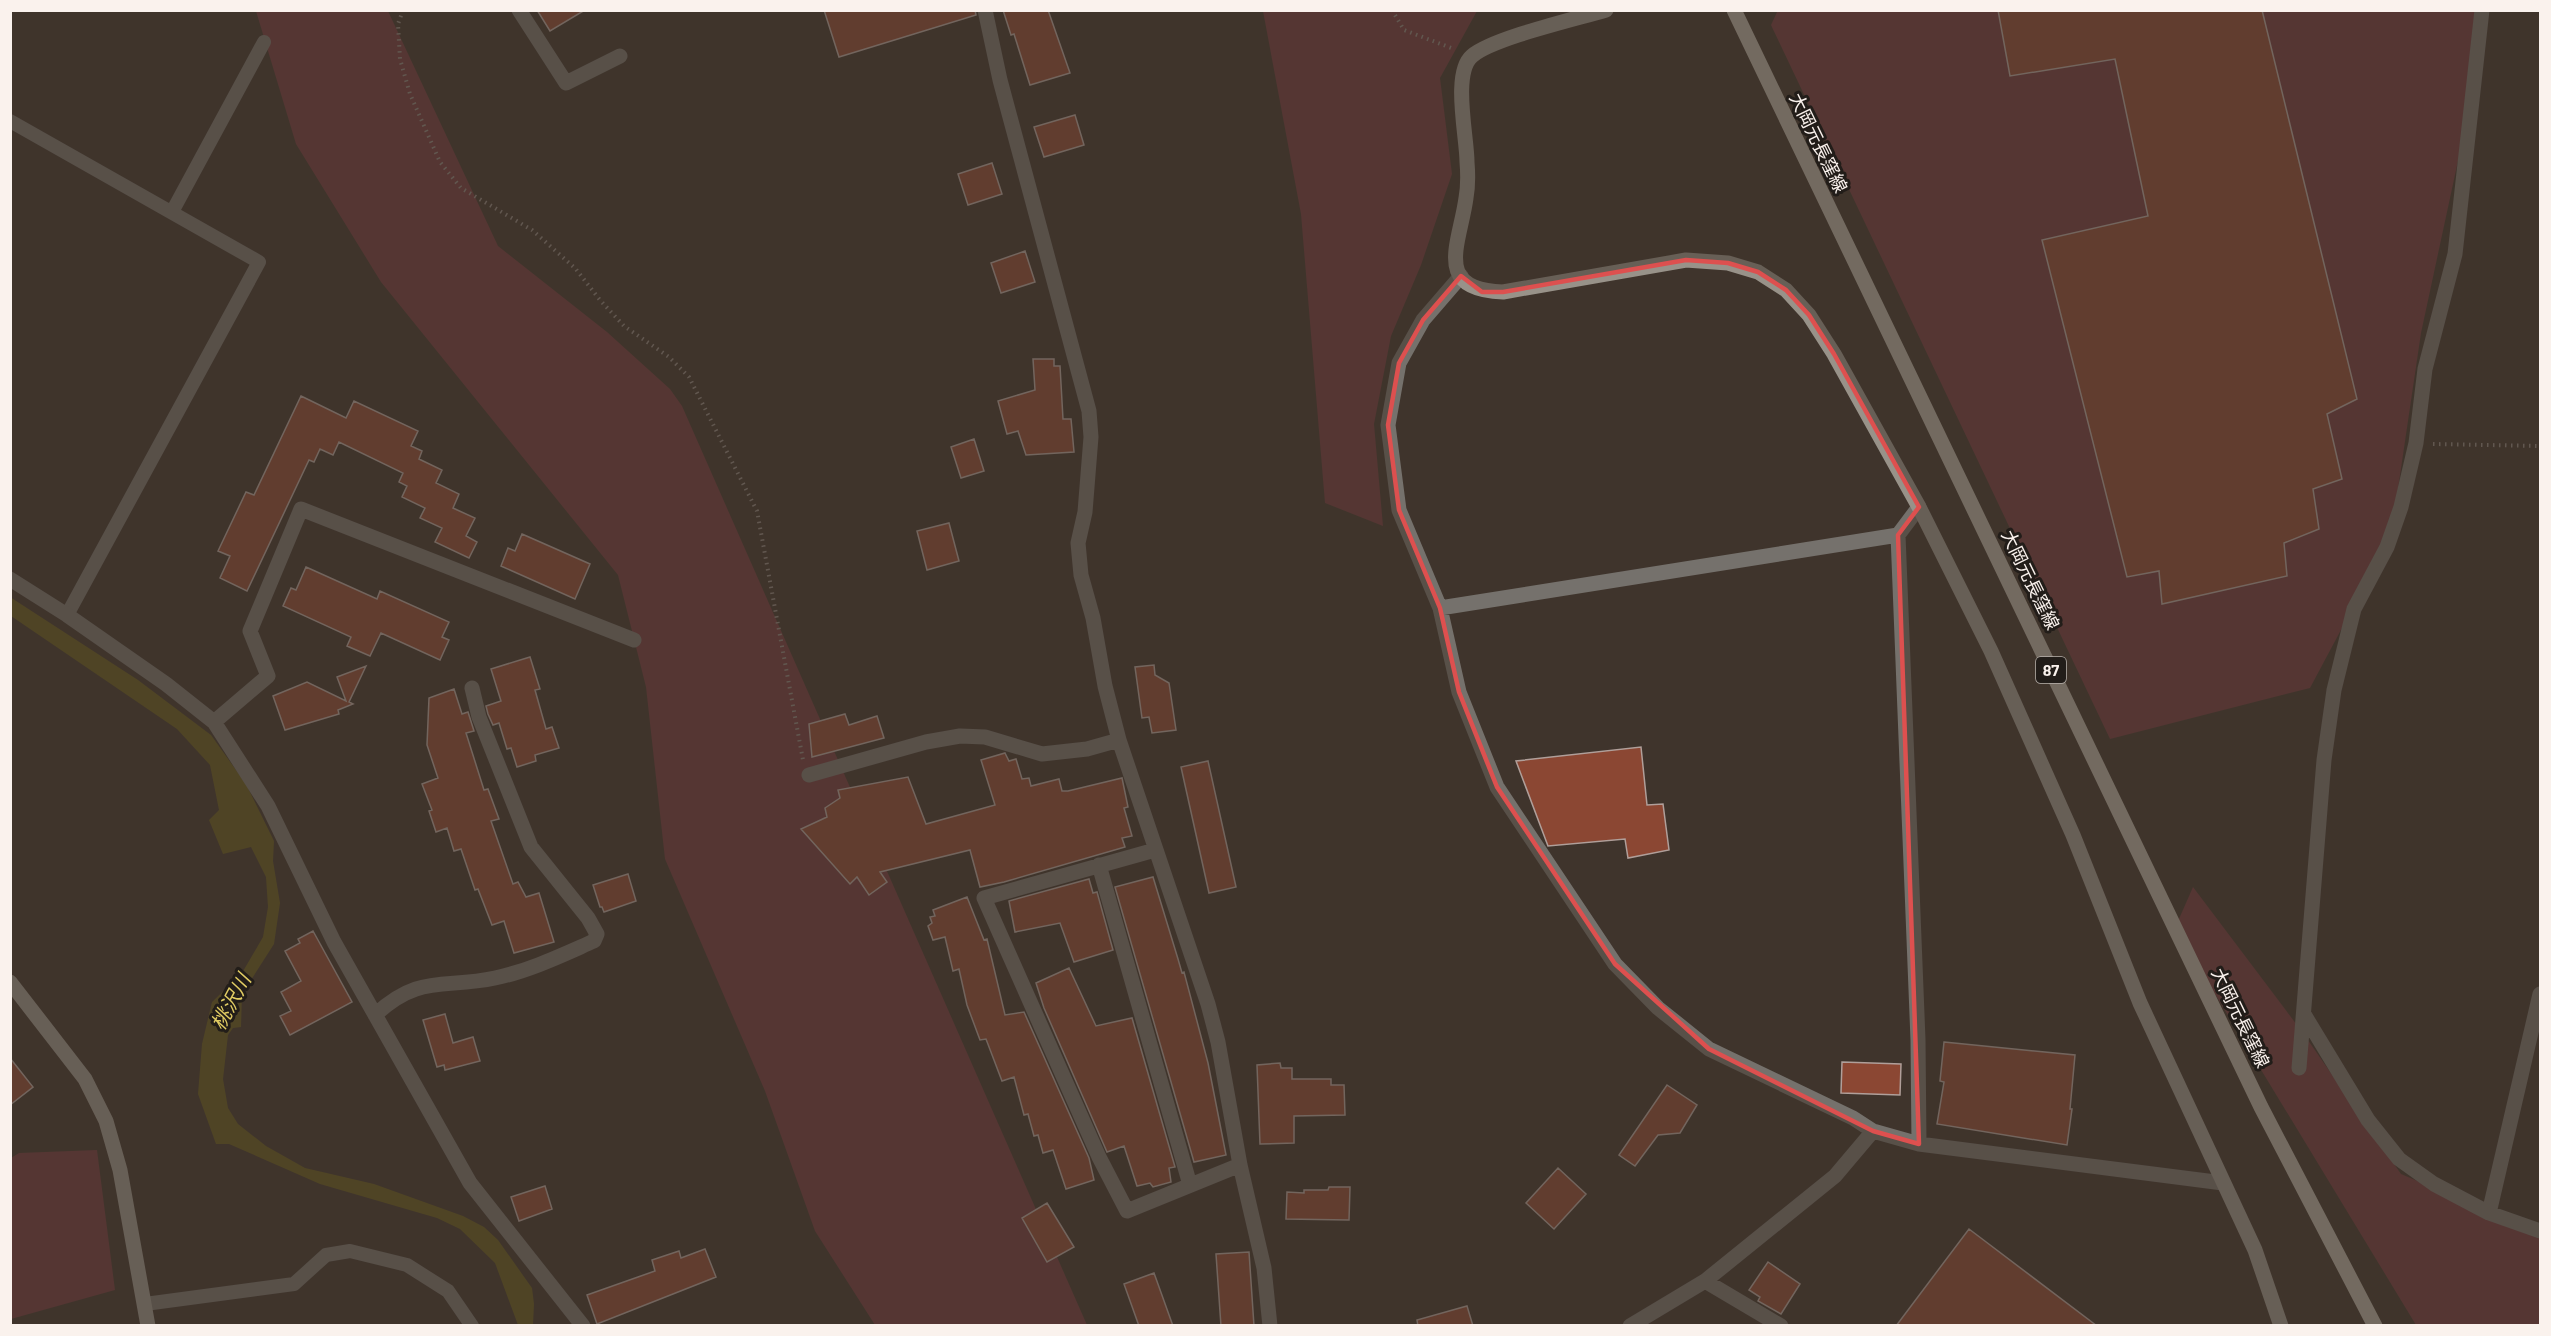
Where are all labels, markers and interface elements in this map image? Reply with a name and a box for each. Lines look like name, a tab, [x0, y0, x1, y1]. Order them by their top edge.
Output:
street label: 大岡元長窪線	[1785, 89, 1852, 196]
street label: 大岡元長窪線	[1997, 526, 2064, 633]
road number: 87	[2036, 657, 2066, 683]
street label: 大岡元長窪線	[2207, 964, 2274, 1071]
water label: 桃沢川	[205, 968, 256, 1034]

